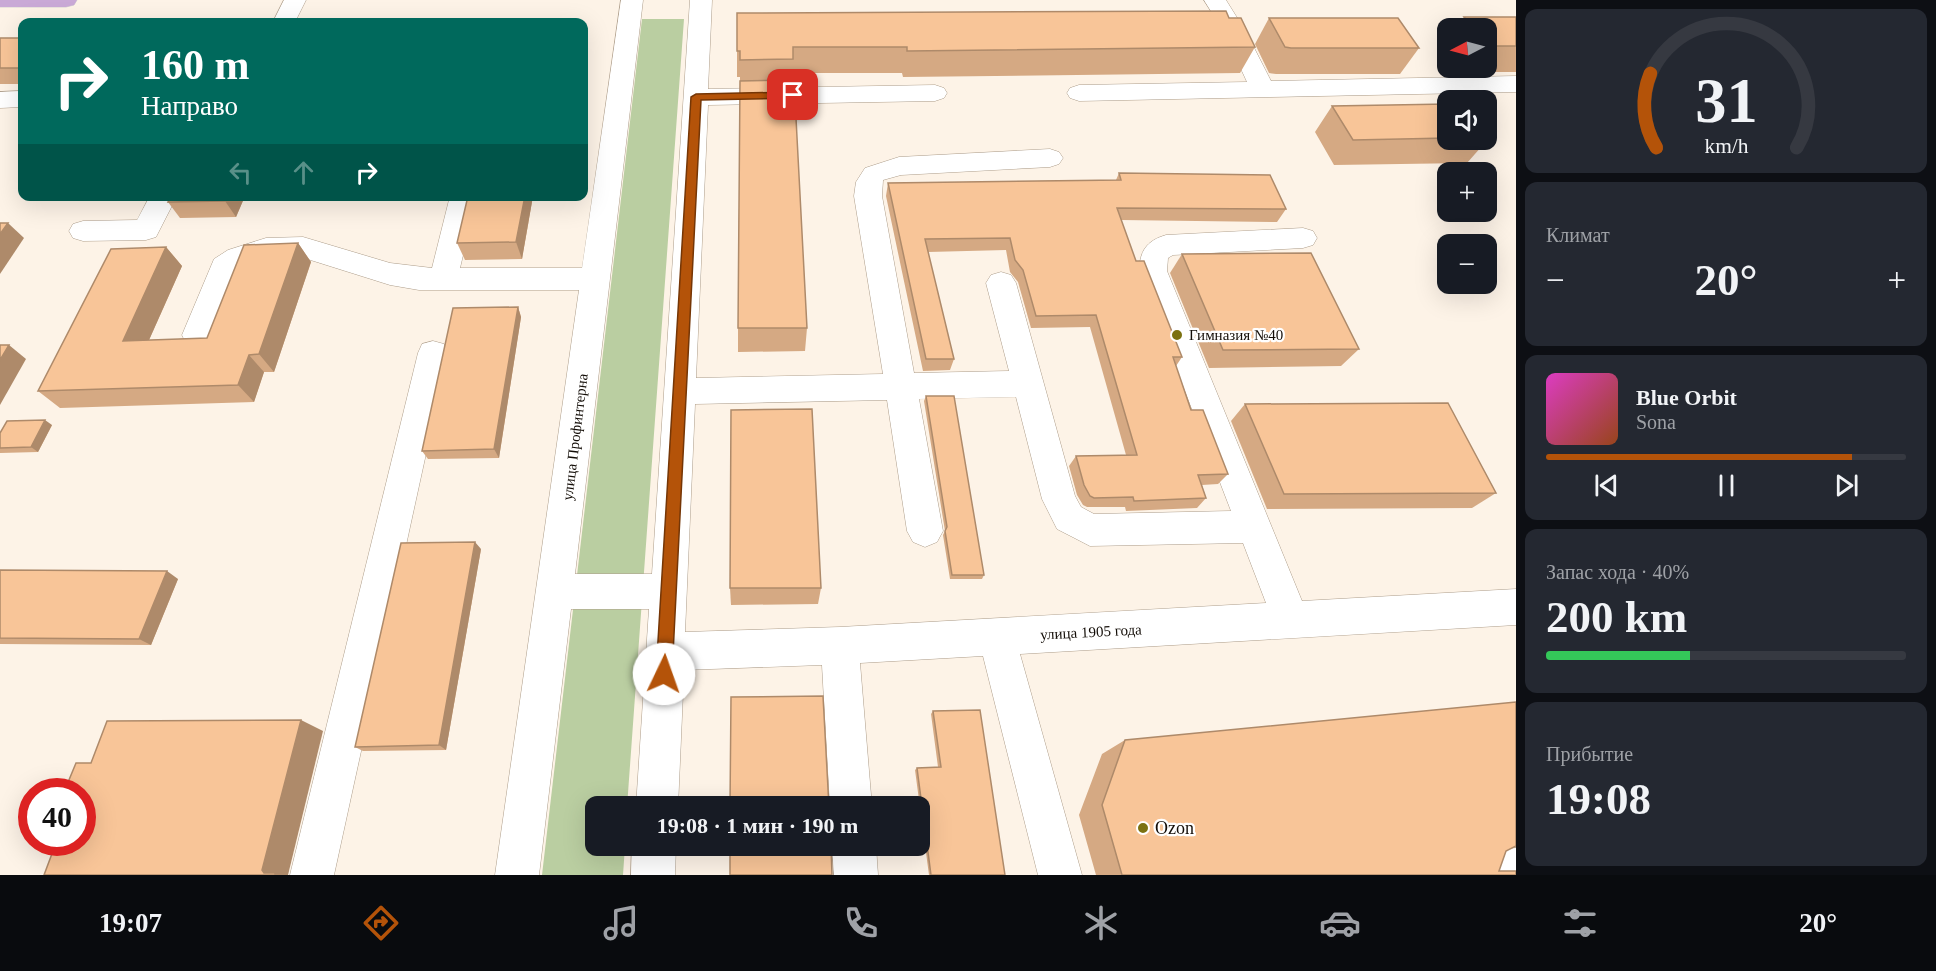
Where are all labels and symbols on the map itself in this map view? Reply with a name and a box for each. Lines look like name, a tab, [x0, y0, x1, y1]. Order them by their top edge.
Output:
north arrow	[1437, 18, 1497, 78]
pin	[767, 69, 818, 120]
place label: Гимназия №40	[1189, 327, 1283, 343]
marker: Гимназия №40	[1170, 328, 1184, 342]
street label: улица Профинтерна	[559, 372, 591, 501]
street label: улица 1905 года	[1040, 621, 1143, 643]
position arrow	[632, 642, 696, 706]
speed limit sign: 40	[18, 778, 96, 856]
place label: Ozon	[1155, 818, 1194, 838]
marker: Ozon	[1136, 821, 1150, 835]

